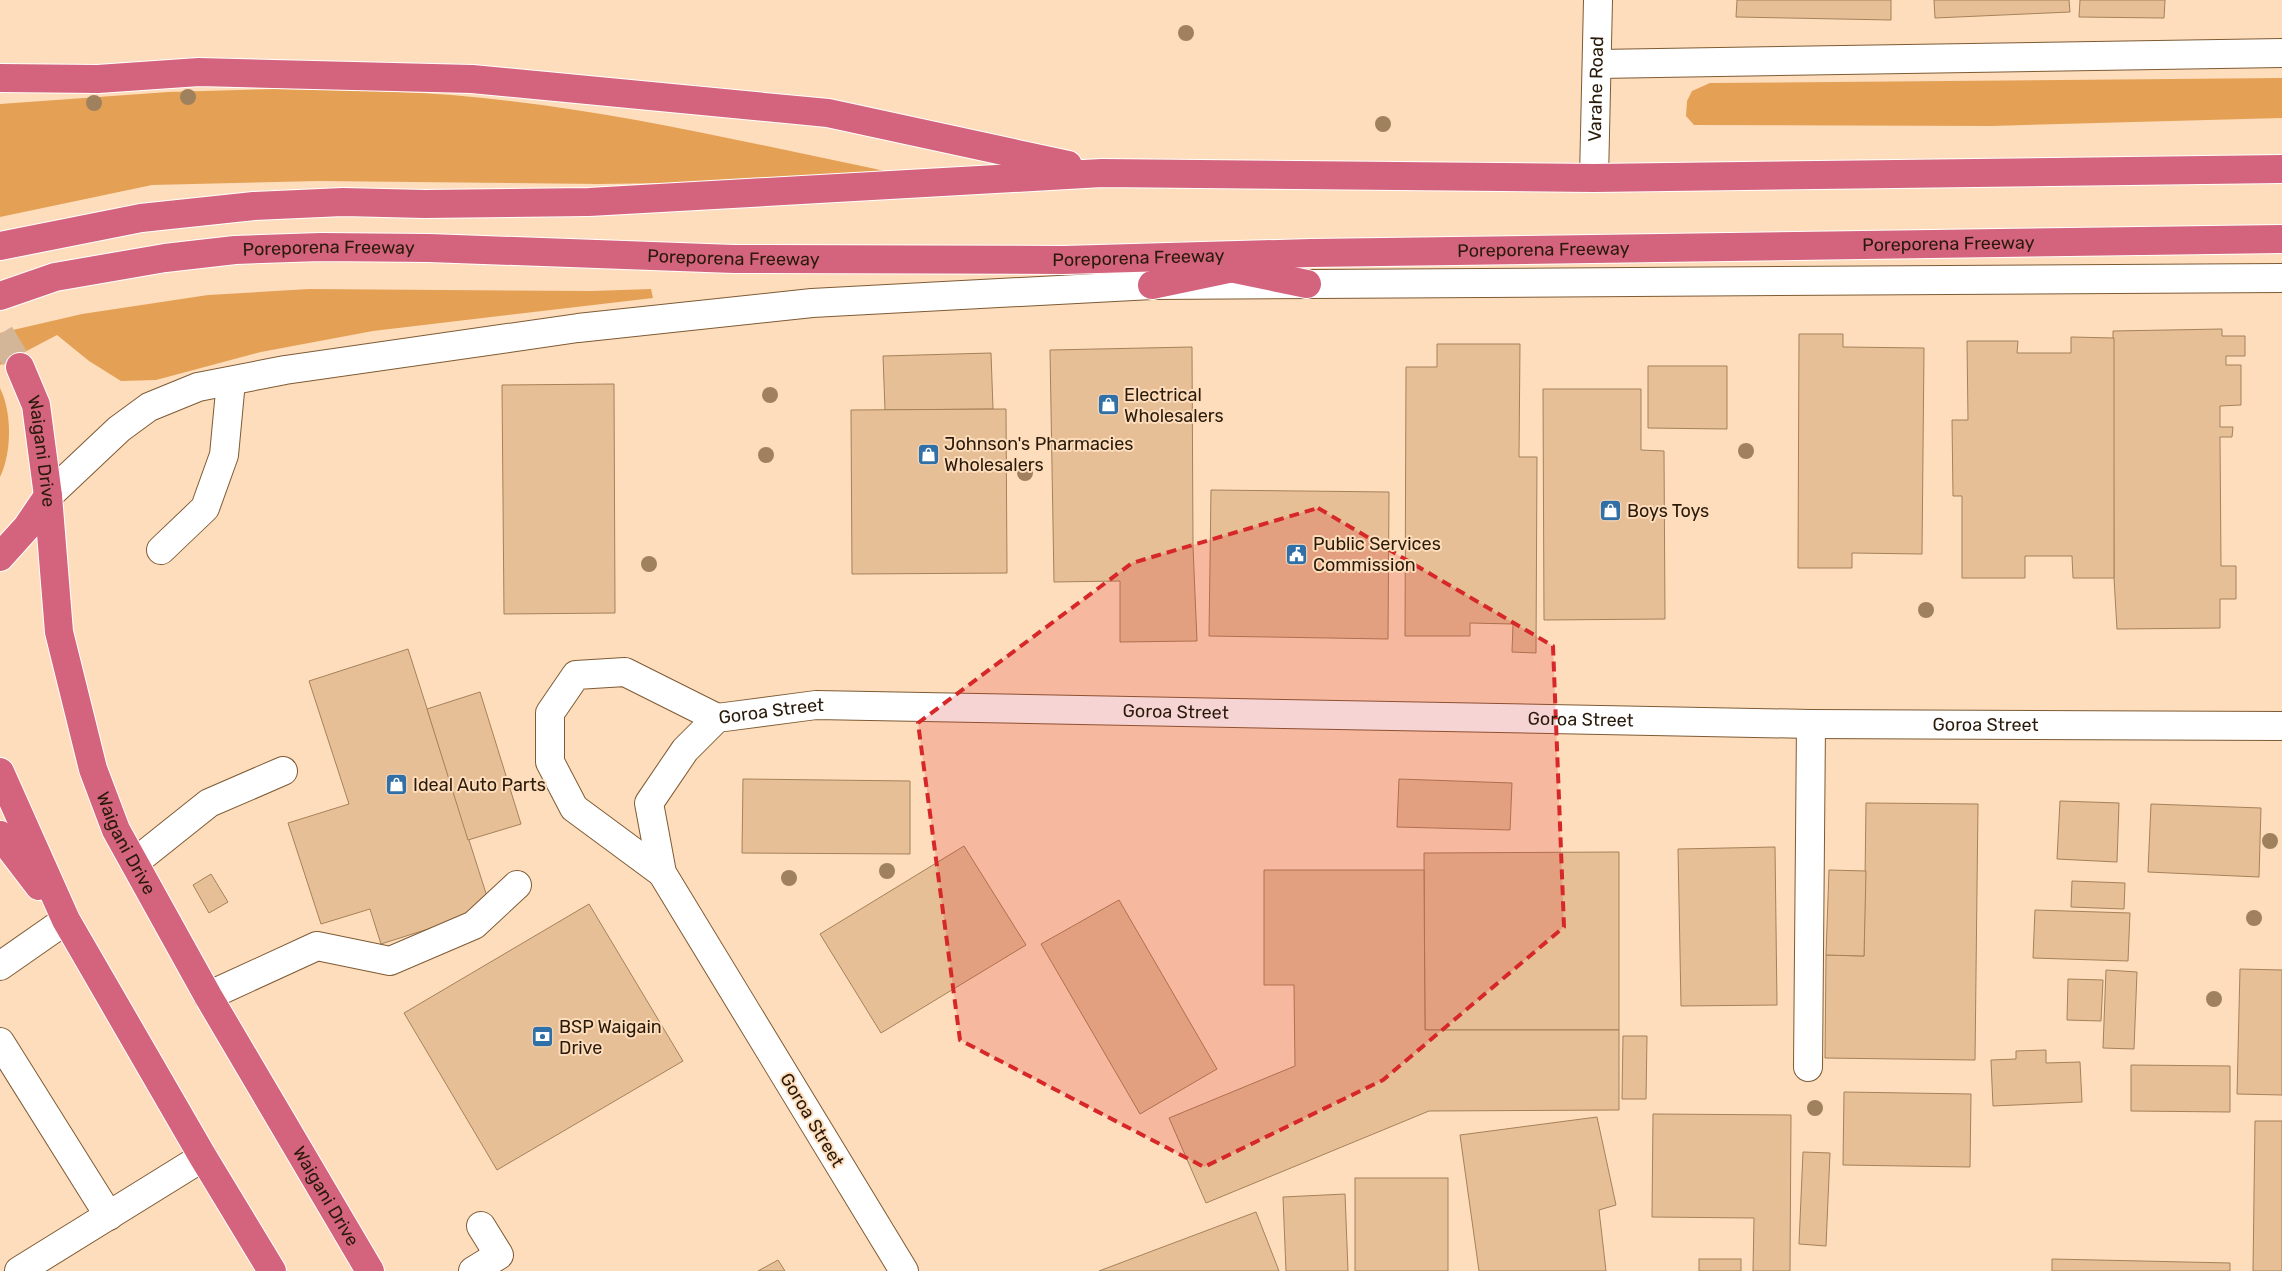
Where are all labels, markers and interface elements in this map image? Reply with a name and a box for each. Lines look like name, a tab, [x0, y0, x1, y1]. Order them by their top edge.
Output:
street label: Varahe Road	[1584, 36, 1608, 142]
street label: Poreporena Freeway	[1862, 232, 2035, 256]
street label: Poreporena Freeway	[242, 236, 415, 261]
street label: Poreporena Freeway	[1457, 237, 1630, 262]
street label: Poreporena Freeway	[1052, 244, 1225, 271]
street label: Poreporena Freeway	[647, 245, 820, 270]
place label: Electrical Wholesalers	[1124, 384, 1224, 427]
street label: Waigani Drive	[22, 392, 60, 508]
shop icon: Electrical Wholesalers	[1096, 393, 1120, 417]
place label: Johnson's Pharmacies Wholesalers	[944, 433, 1133, 476]
shop icon: Johnson's Pharmacies Wholesalers	[916, 442, 940, 466]
shop icon: Boys Toys	[1599, 499, 1623, 523]
place label: Boys Toys	[1627, 500, 1709, 522]
place label: Public Services Commission	[1313, 533, 1441, 576]
public building icon: Public Services Commission	[1285, 542, 1309, 566]
street label: Goroa Street	[717, 694, 824, 729]
street label: Goroa Street	[1123, 700, 1229, 724]
street label: Goroa Street	[1527, 708, 1634, 732]
street label: Goroa Street	[1933, 714, 2039, 736]
shop icon: Ideal Auto Parts	[385, 773, 409, 797]
place label: Ideal Auto Parts	[413, 774, 546, 796]
street label: Waigani Drive	[92, 789, 161, 899]
place label: BSP Waigain Drive	[559, 1016, 662, 1059]
bank icon: BSP Waigain Drive	[531, 1025, 555, 1049]
street label: Goroa Street	[775, 1069, 849, 1171]
street label: Waigani Drive	[288, 1142, 364, 1250]

